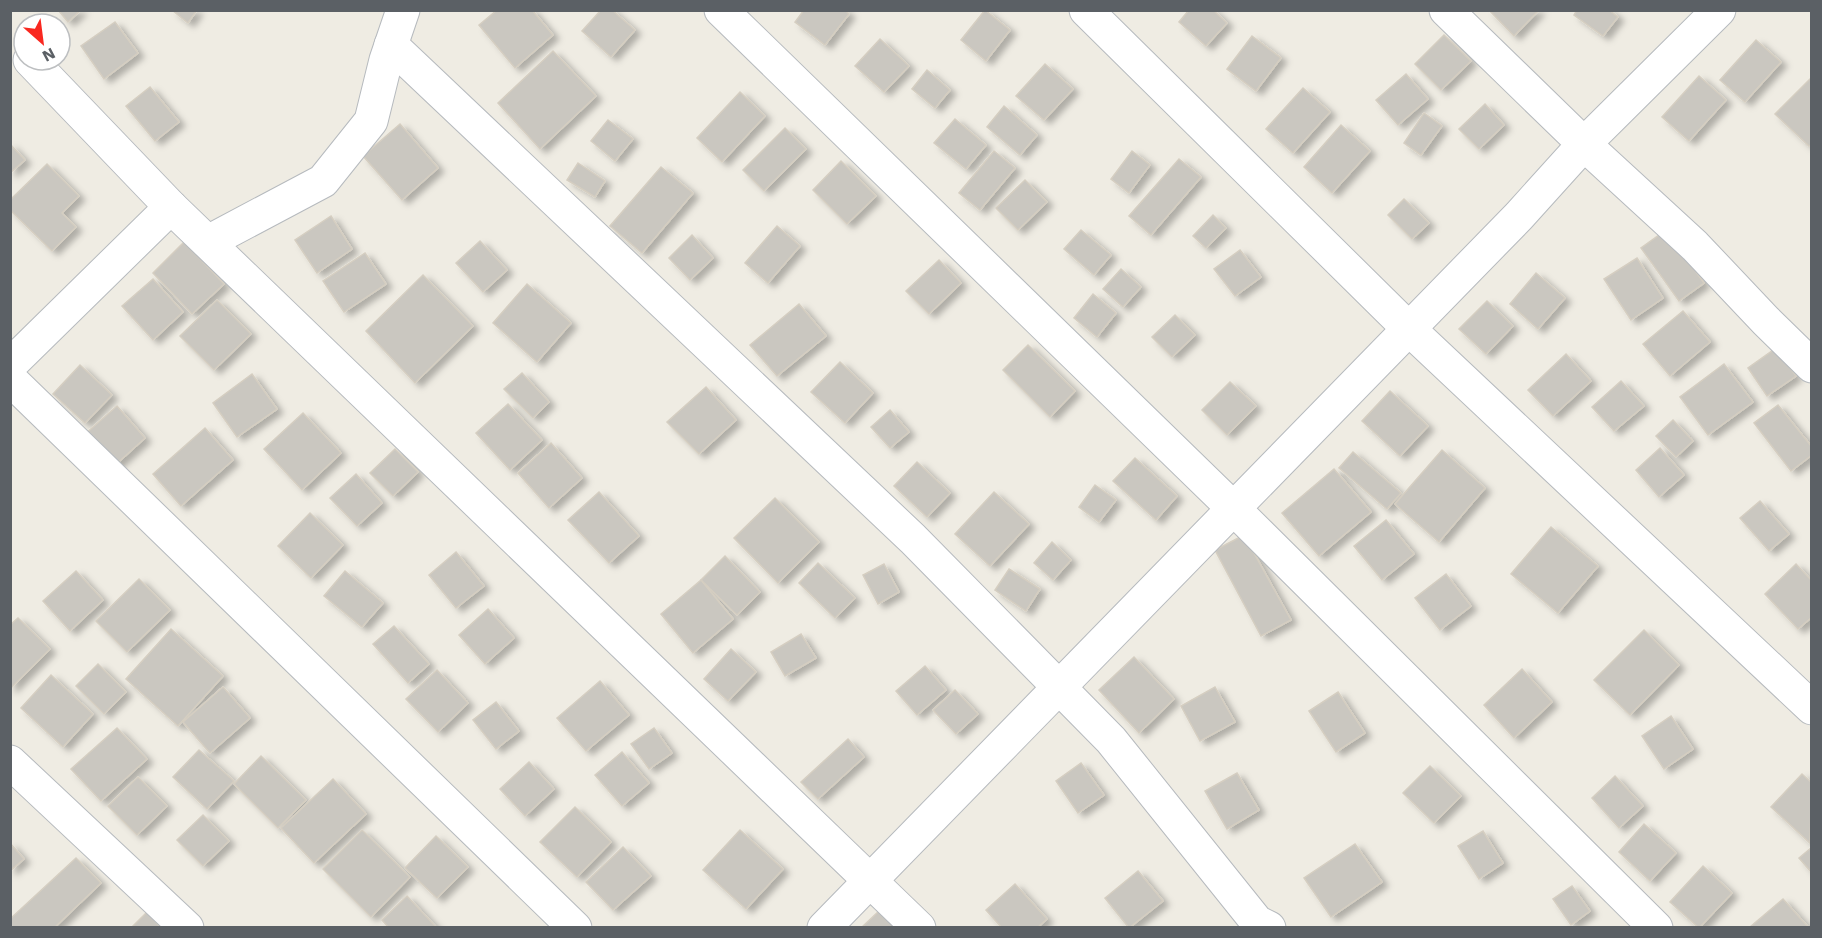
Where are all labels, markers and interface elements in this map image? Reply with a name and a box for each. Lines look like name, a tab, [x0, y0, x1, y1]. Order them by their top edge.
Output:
north arrow	[12, 12, 72, 72]
text: N	[39, 44, 59, 66]

